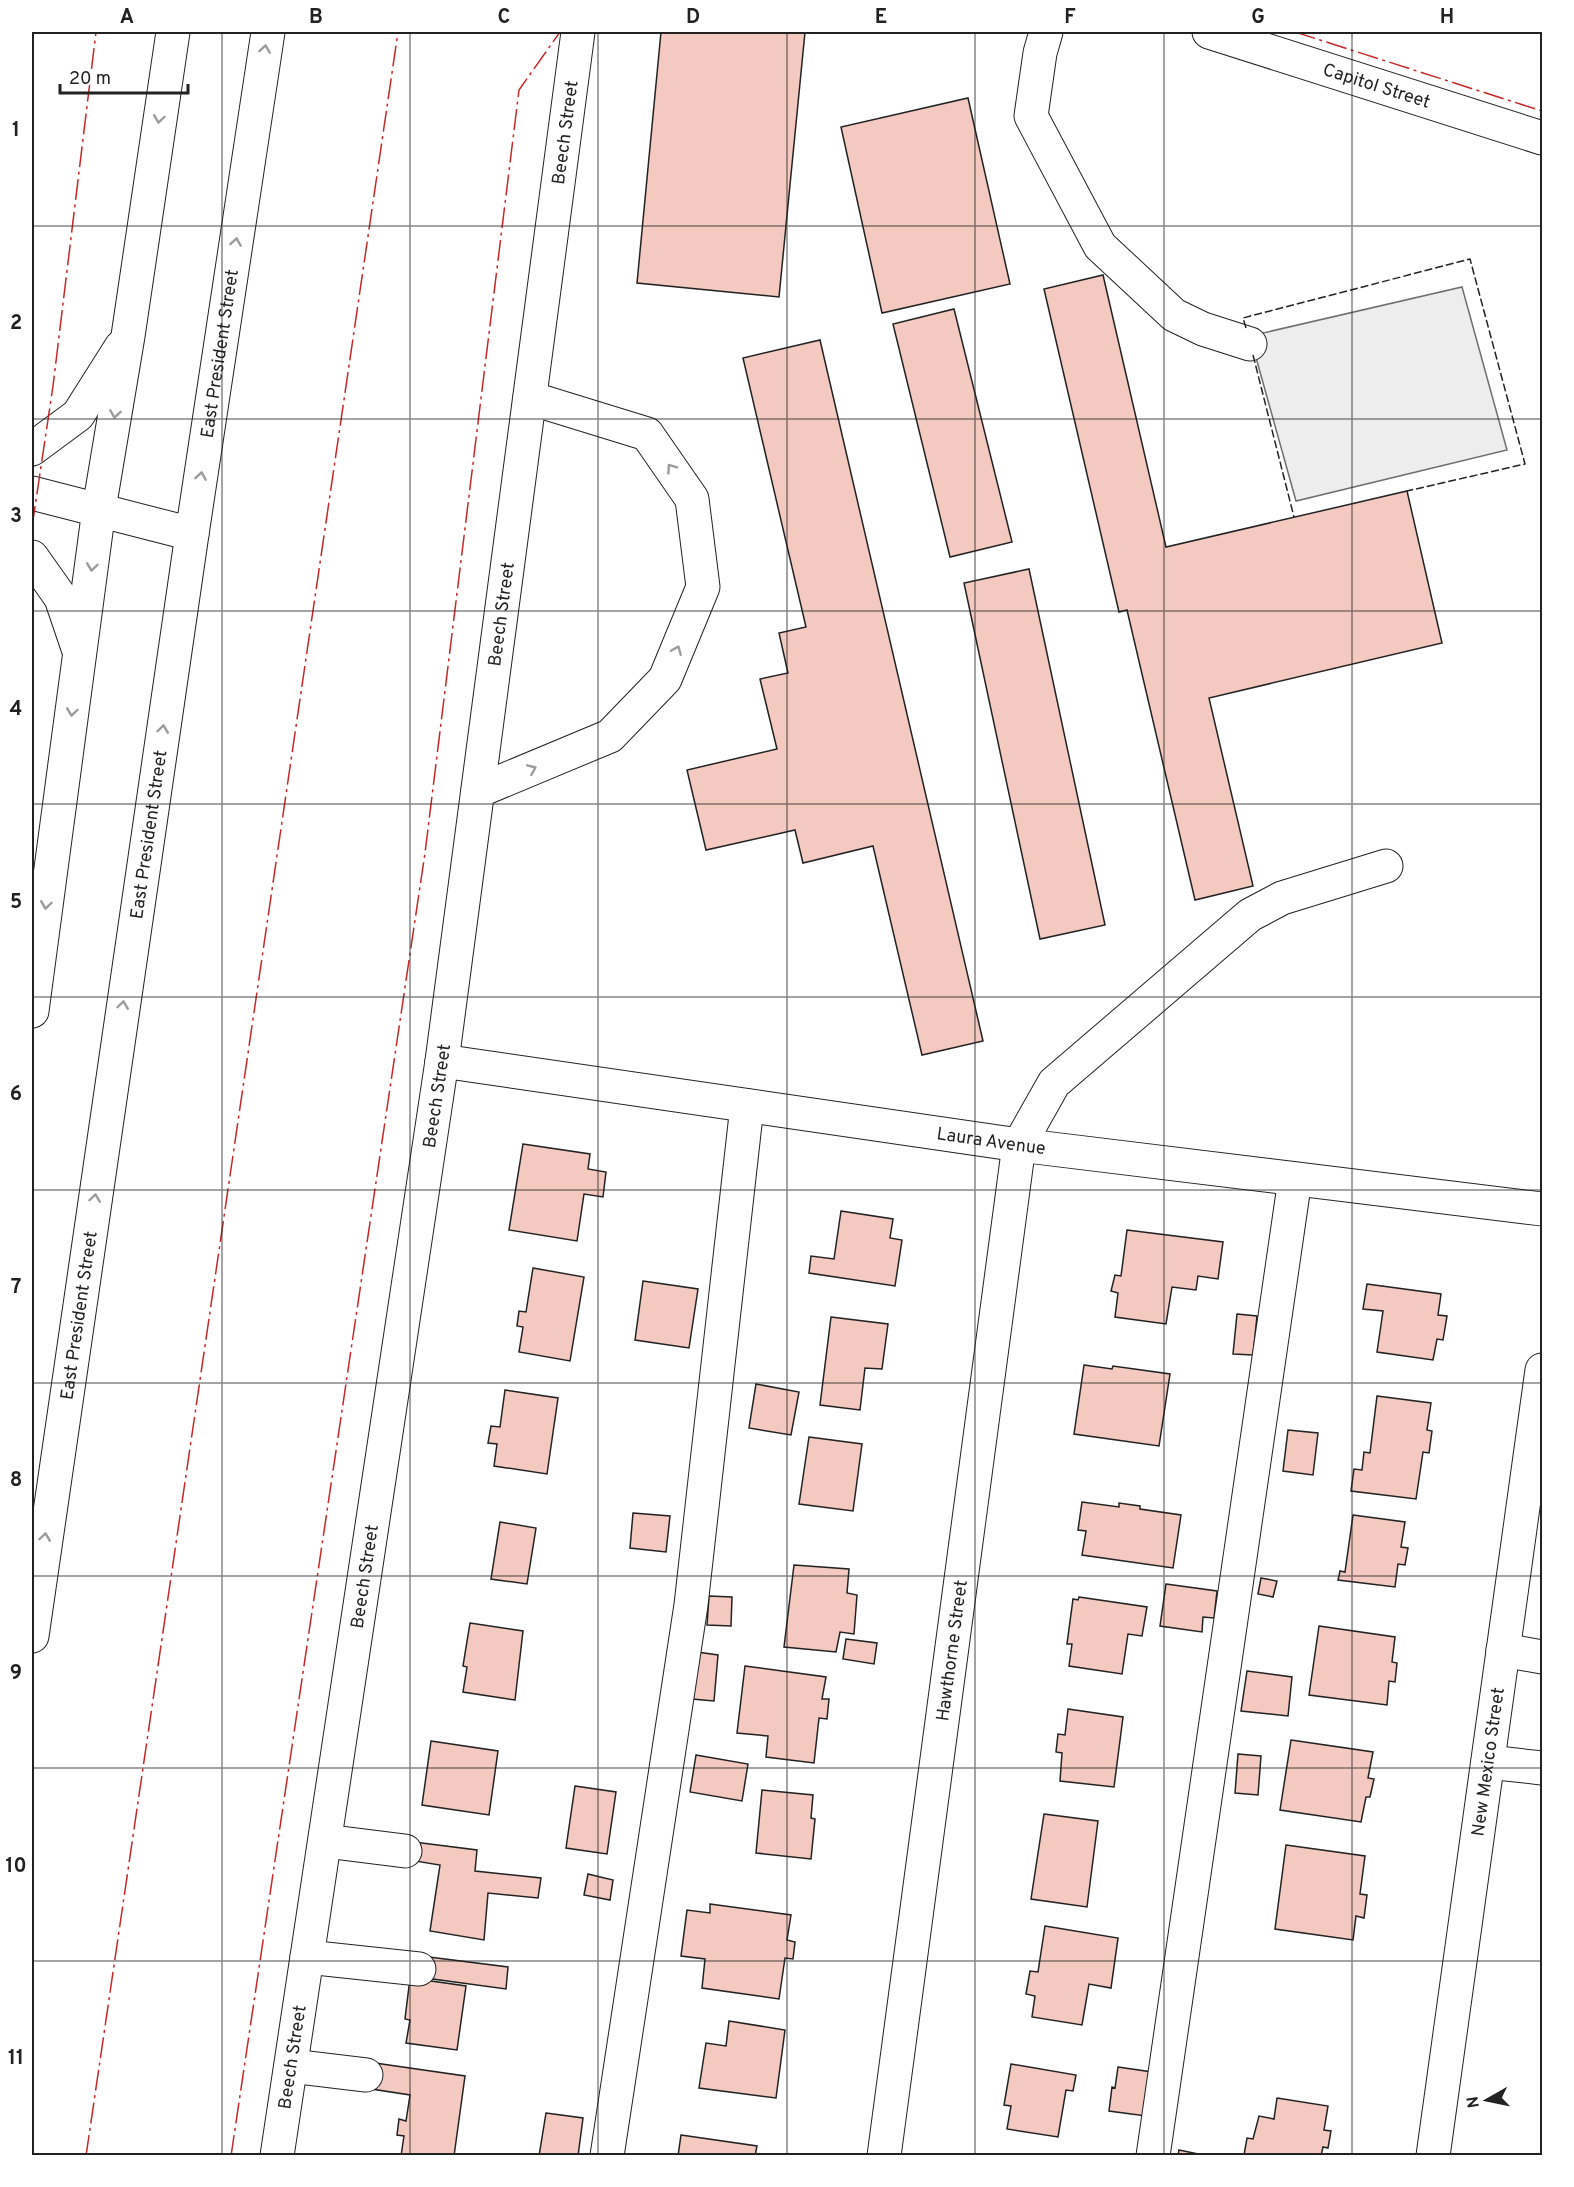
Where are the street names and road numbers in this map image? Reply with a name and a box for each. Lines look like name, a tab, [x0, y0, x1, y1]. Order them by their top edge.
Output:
street label: Capitol Street	[1320, 59, 1433, 115]
street label: Beech Street	[548, 79, 584, 186]
street label: East President Street	[197, 268, 245, 440]
street label: Beech Street	[484, 561, 521, 668]
street label: East President Street	[126, 749, 173, 921]
street label: Beech Street	[419, 1043, 457, 1150]
street label: Laura Avenue	[935, 1123, 1047, 1161]
street label: East President Street	[56, 1230, 104, 1402]
street label: Beech Street	[347, 1523, 385, 1630]
street label: Hawthorne Street	[932, 1579, 974, 1723]
street label: New Mexico Street	[1467, 1686, 1511, 1838]
street label: Beech Street	[274, 2004, 313, 2111]

